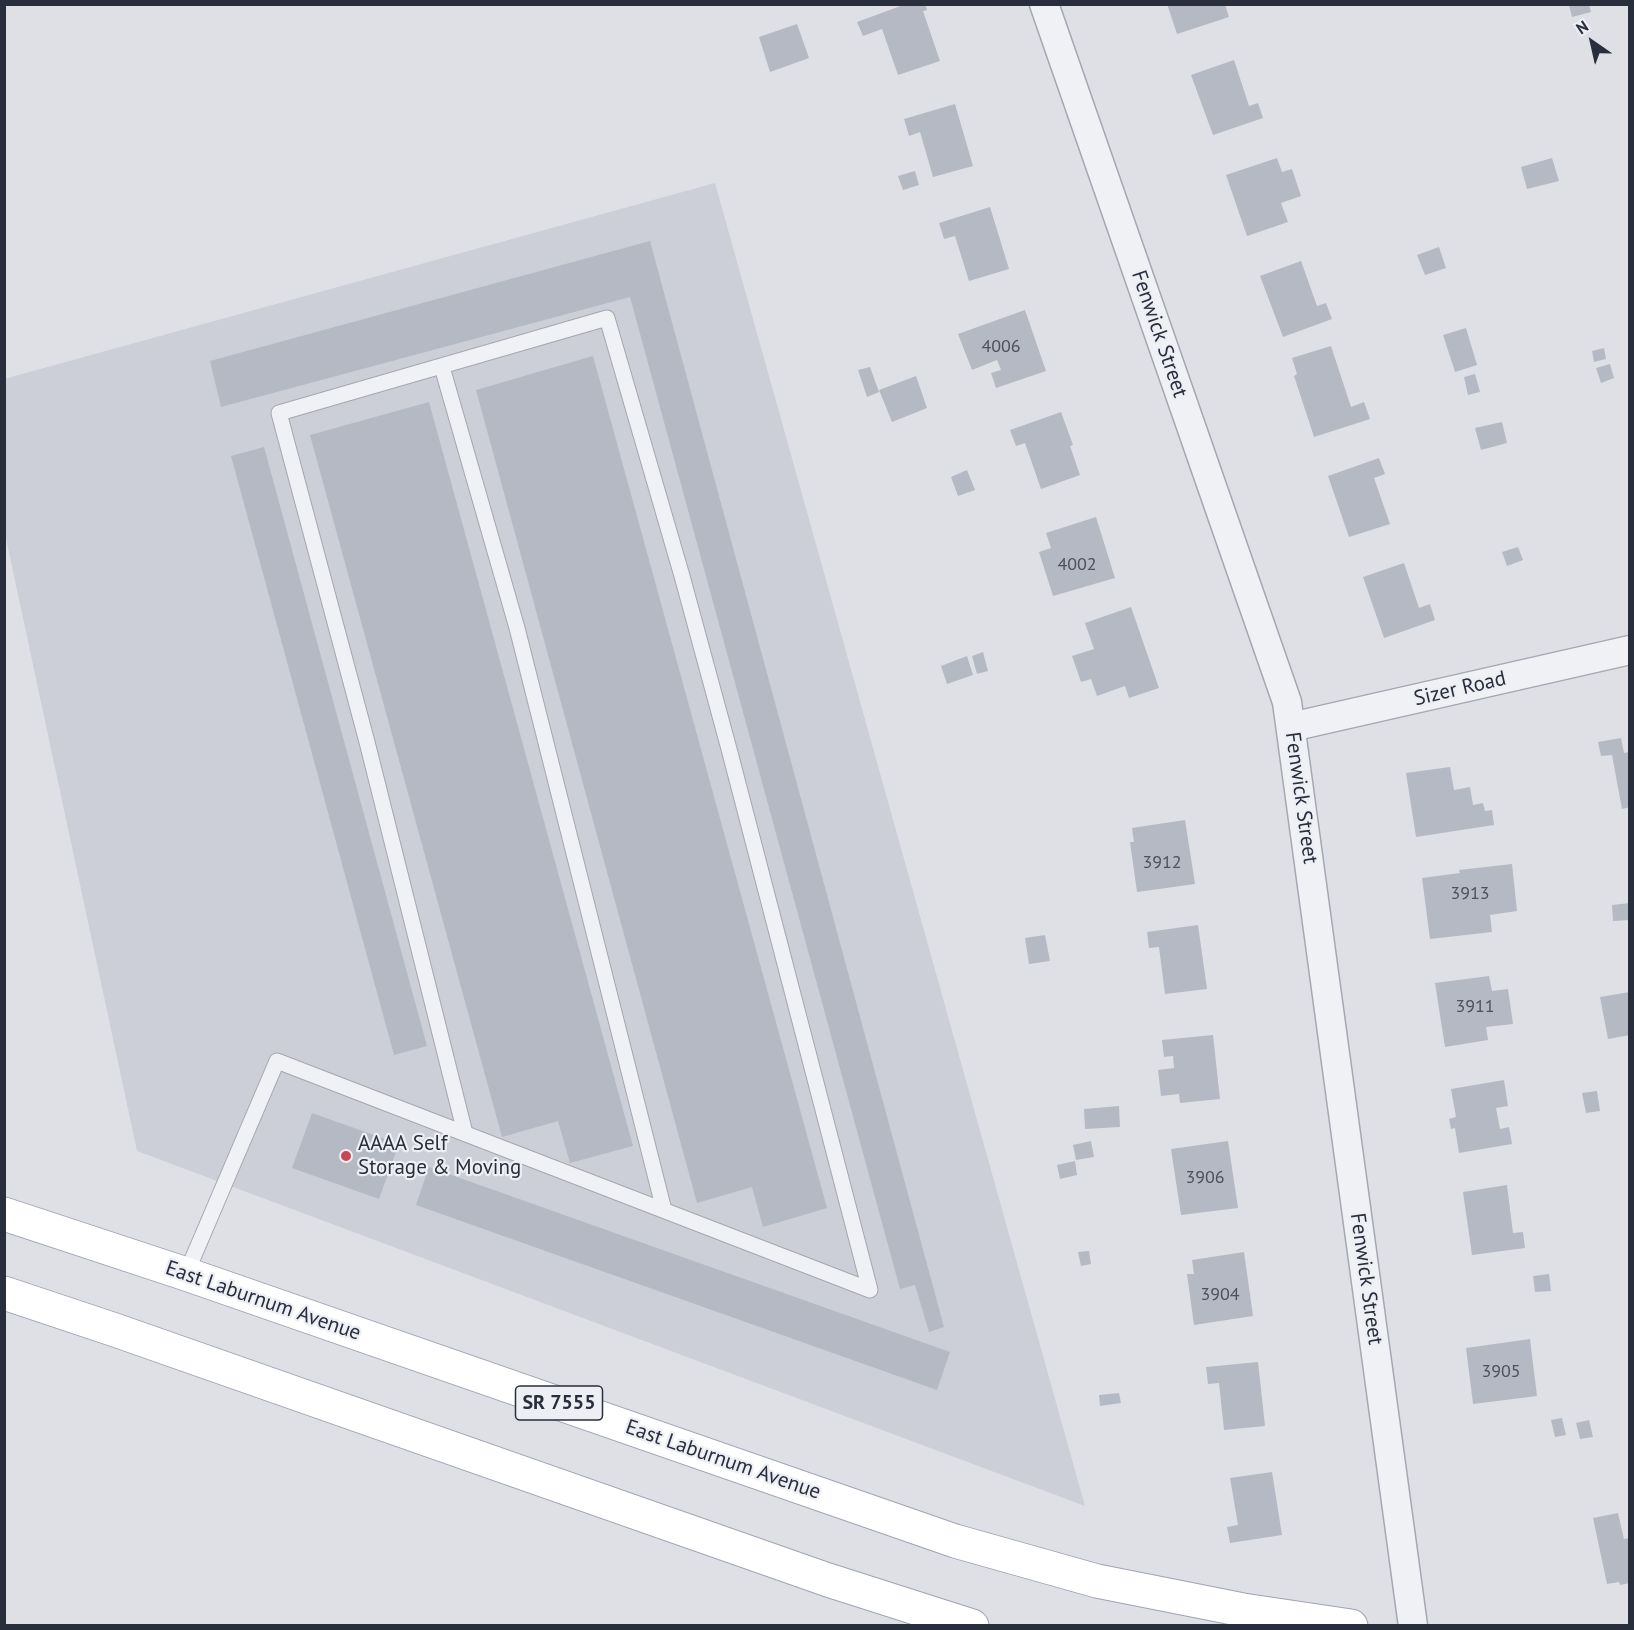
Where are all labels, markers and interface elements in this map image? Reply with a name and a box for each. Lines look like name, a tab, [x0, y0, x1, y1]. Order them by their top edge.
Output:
north arrow	[1562, 12, 1622, 72]
text: N	[1572, 16, 1592, 38]
street label: Fenwick Street	[1125, 267, 1193, 401]
house number: 4006	[981, 336, 1021, 358]
house number: 4002	[1057, 554, 1097, 576]
street label: Sizer Road	[1412, 666, 1508, 712]
street label: Fenwick Street	[1279, 730, 1323, 866]
house number: 3912	[1142, 852, 1182, 874]
house number: 3913	[1450, 883, 1490, 905]
house number: 3911	[1455, 996, 1495, 1018]
place label: AAAA Self Storage & Moving	[358, 1131, 521, 1181]
marker: AAAA Self Storage & Moving	[339, 1149, 353, 1163]
house number: 3906	[1185, 1167, 1225, 1189]
street label: Fenwick Street	[1344, 1211, 1388, 1347]
street label: East Laburnum Avenue	[162, 1256, 364, 1346]
house number: 3904	[1200, 1284, 1240, 1306]
house number: 3905	[1481, 1361, 1521, 1383]
road number: SR 7555	[516, 1386, 602, 1420]
street label: East Laburnum Avenue	[622, 1415, 824, 1505]

